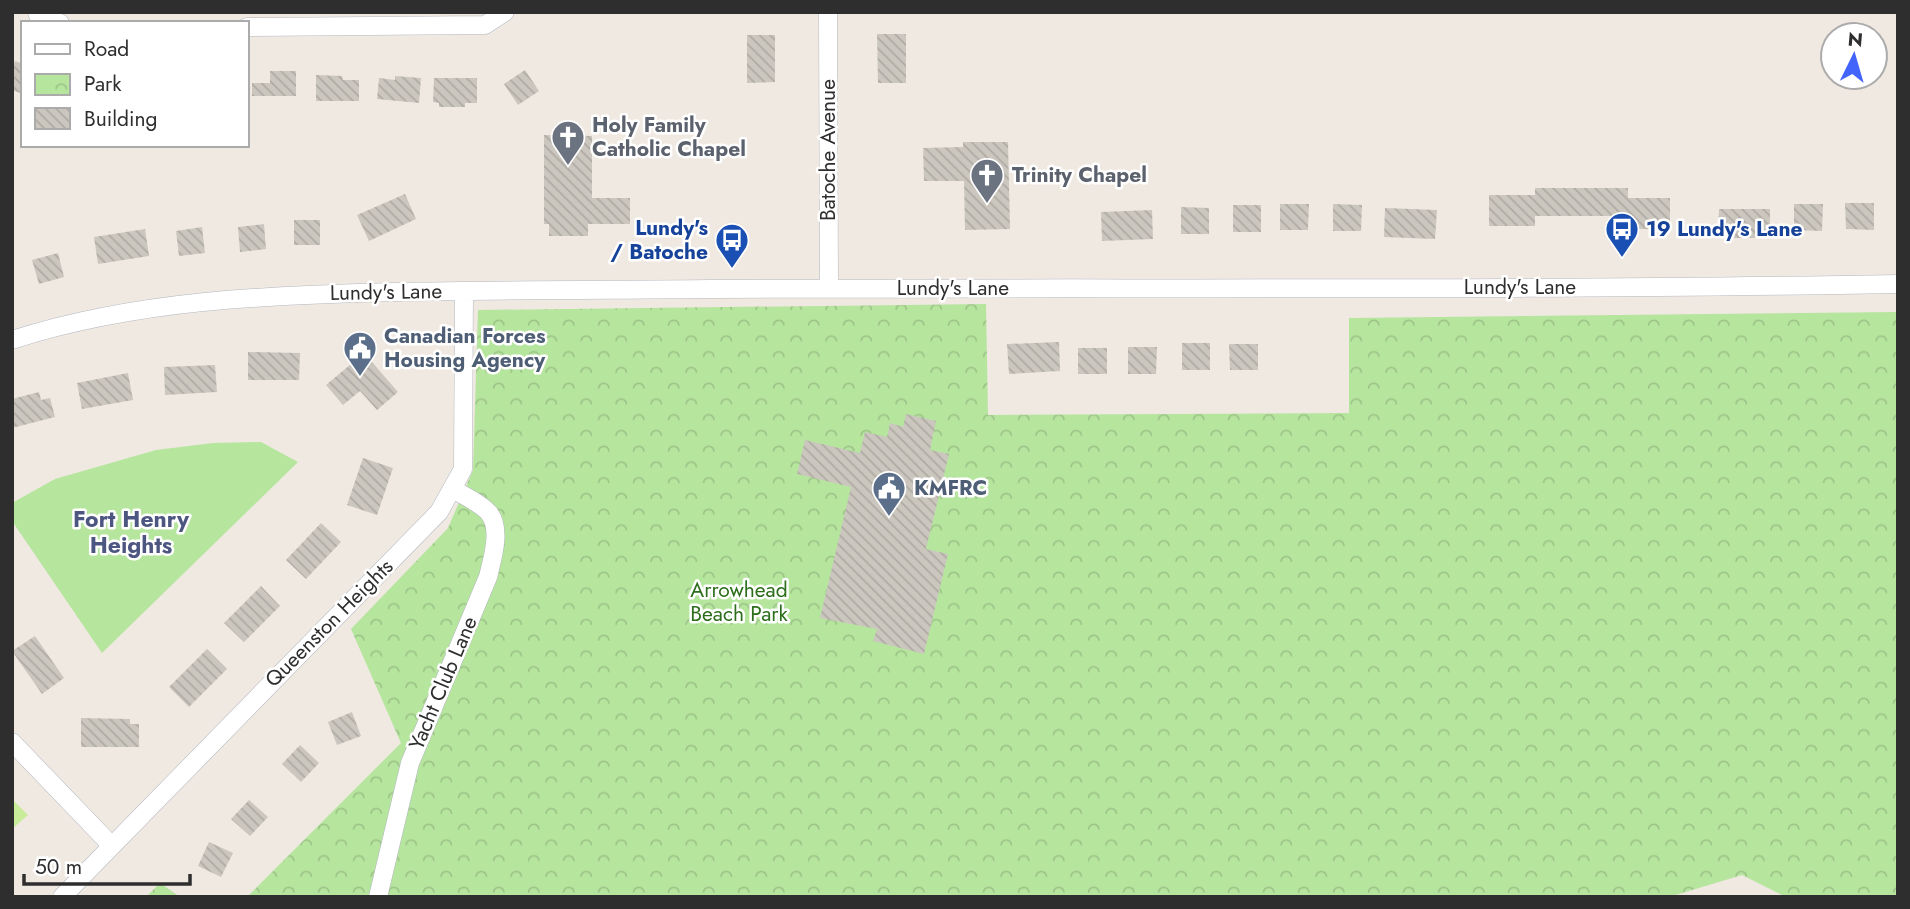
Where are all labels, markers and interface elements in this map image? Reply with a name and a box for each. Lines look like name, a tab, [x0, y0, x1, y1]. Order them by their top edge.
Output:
legend	[21, 21, 248, 147]
north arrow	[1819, 21, 1889, 91]
text: N	[1847, 25, 1864, 54]
text: Road	[84, 34, 129, 64]
text: Park	[84, 69, 122, 99]
street label: Batoche Avenue	[813, 79, 843, 221]
text: Building	[84, 104, 157, 134]
place label: Holy Family Catholic Chapel	[592, 110, 746, 164]
church icon: Holy Family Catholic Chapel	[549, 118, 587, 167]
church icon: Trinity Chapel	[968, 156, 1006, 205]
place label: Trinity Chapel	[1012, 160, 1147, 190]
bus stop icon: 19 Lundy's Lane	[1603, 210, 1641, 259]
place label: Lundy's / Batoche	[610, 213, 708, 267]
place label: 19 Lundy's Lane	[1646, 214, 1803, 244]
bus stop icon: Lundy's / Batoche	[713, 221, 751, 270]
street label: Lundy's Lane	[1464, 272, 1576, 302]
street label: Lundy's Lane	[897, 273, 1009, 303]
street label: Lundy's Lane	[330, 276, 443, 308]
place label: Canadian Forces Housing Agency	[384, 321, 546, 375]
public building icon: Canadian Forces Housing Agency	[341, 329, 379, 378]
public building icon: KMFRC	[870, 469, 908, 518]
place label: KMFRC	[914, 473, 987, 503]
district label: Fort Henry Heights	[73, 502, 190, 562]
street label: Queenston Heights	[258, 552, 400, 694]
park label: Arrowhead Beach Park	[690, 575, 788, 629]
street label: Yacht Club Lane	[401, 612, 485, 754]
scale bar	[24, 842, 191, 886]
text: 50 m	[35, 852, 82, 882]

